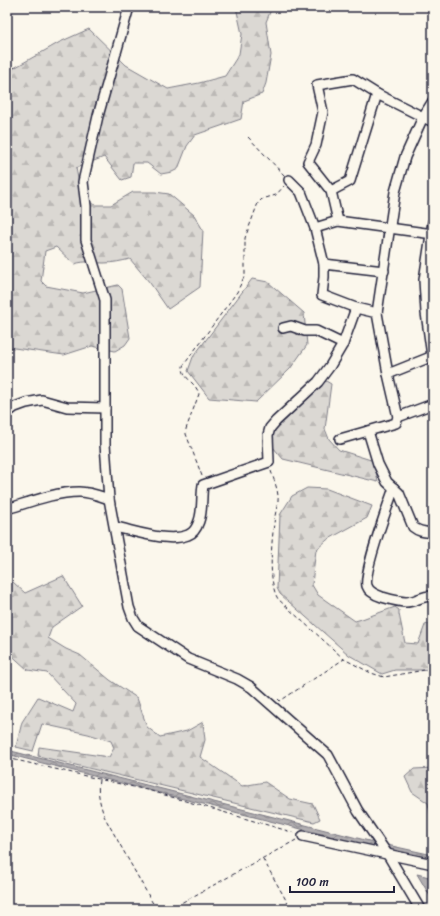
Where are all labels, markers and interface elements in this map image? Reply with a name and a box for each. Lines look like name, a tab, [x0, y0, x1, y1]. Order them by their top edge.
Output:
scale bar	[290, 868, 394, 894]
text: 100 m	[296, 871, 329, 893]

